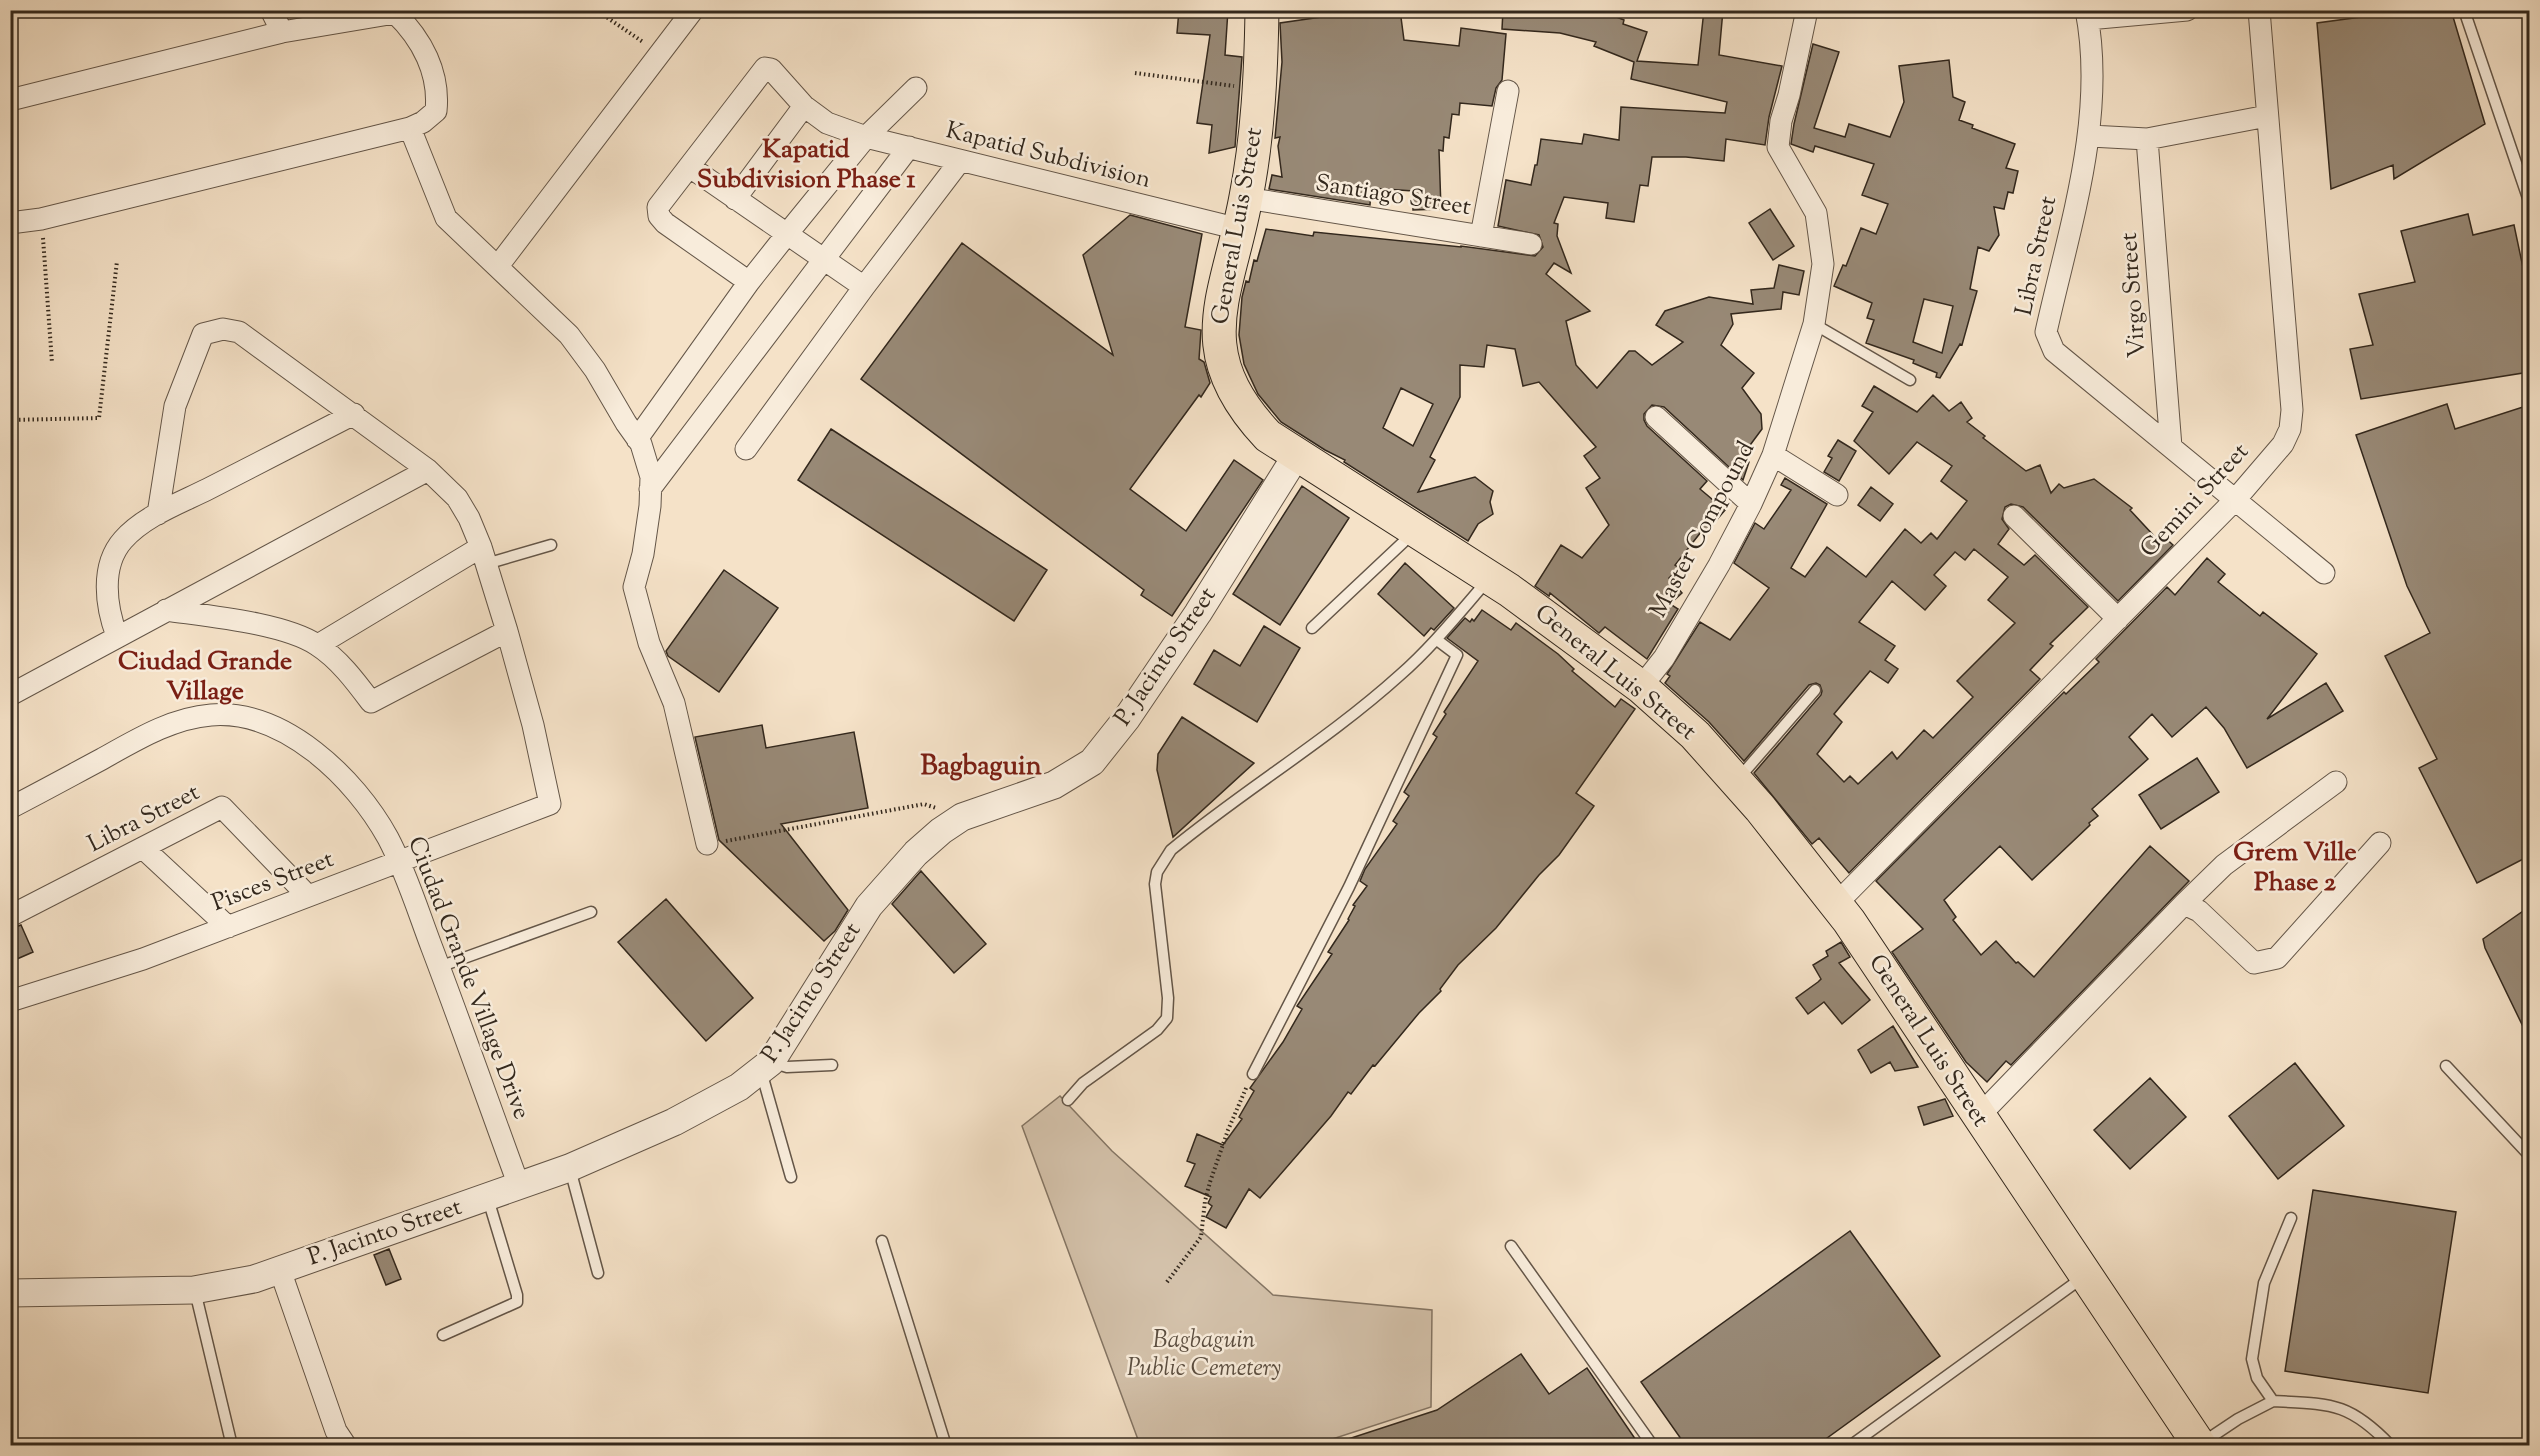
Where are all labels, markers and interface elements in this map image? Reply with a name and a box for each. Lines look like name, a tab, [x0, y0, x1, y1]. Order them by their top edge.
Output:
street label: Kapatid Subdivision	[942, 114, 1154, 198]
street label: General Luis Street	[1204, 125, 1272, 327]
district label: Kapatid Subdivision Phase 1	[697, 132, 915, 199]
street label: Santiago Street	[1313, 167, 1473, 225]
street label: Libra Street	[2008, 193, 2066, 319]
street label: Virgo Street	[2113, 231, 2155, 359]
street label: Master Compound	[1642, 435, 1764, 624]
street label: Gemini Street	[2133, 436, 2257, 566]
street label: P. Jacinto Street	[1107, 581, 1225, 733]
street label: General Luis Street	[1527, 597, 1703, 749]
district label: Ciudad Grande Village	[118, 644, 292, 711]
district label: Bagbaguin	[920, 748, 1042, 787]
street label: Libra Street	[82, 776, 206, 862]
street label: Ciudad Grande Village Drive	[398, 832, 538, 1124]
district label: Grem Ville Phase 2	[2233, 835, 2357, 902]
street label: Pisces Street	[207, 843, 339, 921]
street label: P. Jacinto Street	[754, 916, 870, 1070]
street label: General Luis Street	[1859, 948, 1997, 1134]
street label: P. Jacinto Street	[303, 1191, 467, 1275]
park label: Bagbaguin Public Cemetery	[1127, 1324, 1281, 1386]

